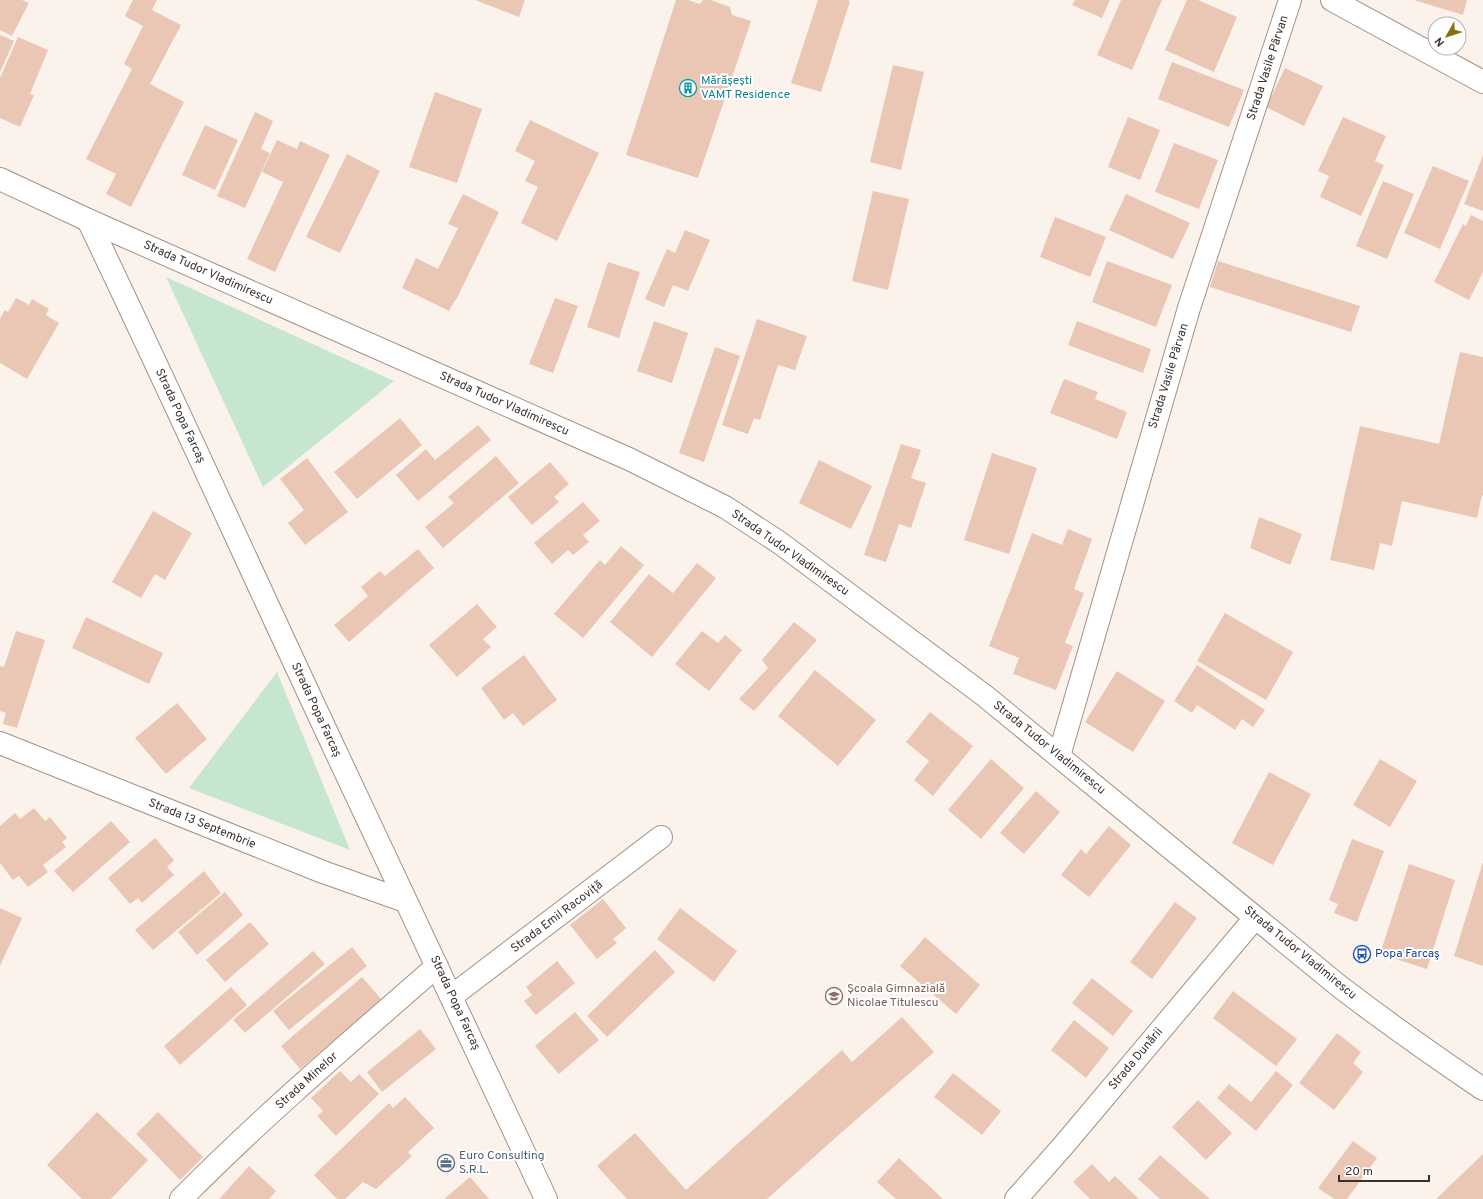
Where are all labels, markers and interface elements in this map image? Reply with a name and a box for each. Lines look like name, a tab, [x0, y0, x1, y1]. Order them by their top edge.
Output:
street label: Strada Vasile Pârvan	[1243, 13, 1293, 123]
north arrow	[1427, 16, 1467, 56]
text: N	[1432, 34, 1448, 49]
place label: Mărășești VAMT Residence	[701, 73, 790, 103]
building icon: Mărășești VAMT Residence	[678, 78, 698, 98]
street label: Strada Tudor Vladimirescu	[141, 237, 275, 309]
street label: Strada Vasile Pârvan	[1145, 321, 1193, 431]
street label: Strada Popa Farcaș	[151, 366, 209, 466]
street label: Strada Tudor Vladimirescu	[437, 368, 571, 440]
street label: Strada Tudor Vladimirescu	[728, 506, 852, 600]
street label: Strada Popa Farcaș	[287, 660, 345, 760]
street label: Strada Tudor Vladimirescu	[989, 698, 1109, 798]
street label: Strada 13 Septembrie	[146, 795, 258, 853]
street label: Strada Emil Racoviță	[508, 877, 606, 957]
street label: Strada Tudor Vladimirescu	[1240, 903, 1360, 1003]
bus stop icon: Popa Farcaş	[1352, 944, 1372, 964]
place label: Popa Farcaş	[1375, 946, 1440, 962]
street label: Strada Popa Farcaș	[426, 953, 484, 1053]
place label: Școala Gimnazială Nicolae Titulescu	[847, 981, 945, 1011]
school or university icon: Școala Gimnazială Nicolae Titulescu	[824, 986, 844, 1006]
street label: Strada Dunării	[1105, 1024, 1167, 1094]
street label: Strada Minelor	[272, 1049, 342, 1113]
place label: Euro Consulting S.R.L.	[459, 1148, 545, 1178]
office icon: Euro Consulting S.R.L.	[436, 1153, 456, 1173]
scale bar	[1339, 1157, 1429, 1183]
text: 20 m	[1345, 1164, 1373, 1180]

